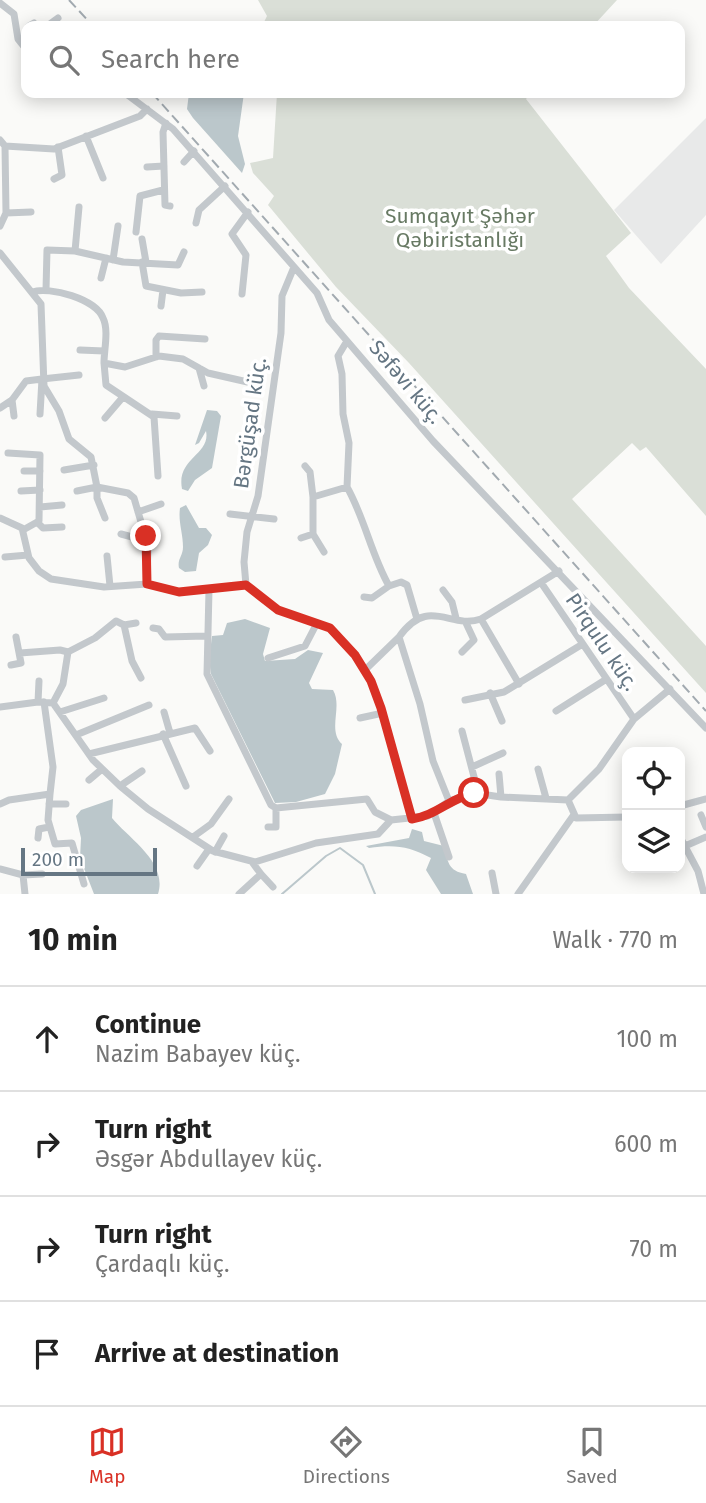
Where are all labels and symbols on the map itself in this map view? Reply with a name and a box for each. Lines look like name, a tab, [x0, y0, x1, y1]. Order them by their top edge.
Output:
park label: Sumqayıt Şəhər Qəbiristanlığı	[385, 203, 535, 253]
street label: Səfəvi küç.	[363, 335, 449, 429]
street label: Bərgüşad küç.	[228, 356, 272, 490]
route end	[130, 520, 161, 551]
street label: Pirqulu küç.	[560, 588, 644, 696]
route start	[458, 777, 489, 808]
scale bar	[21, 845, 158, 877]

